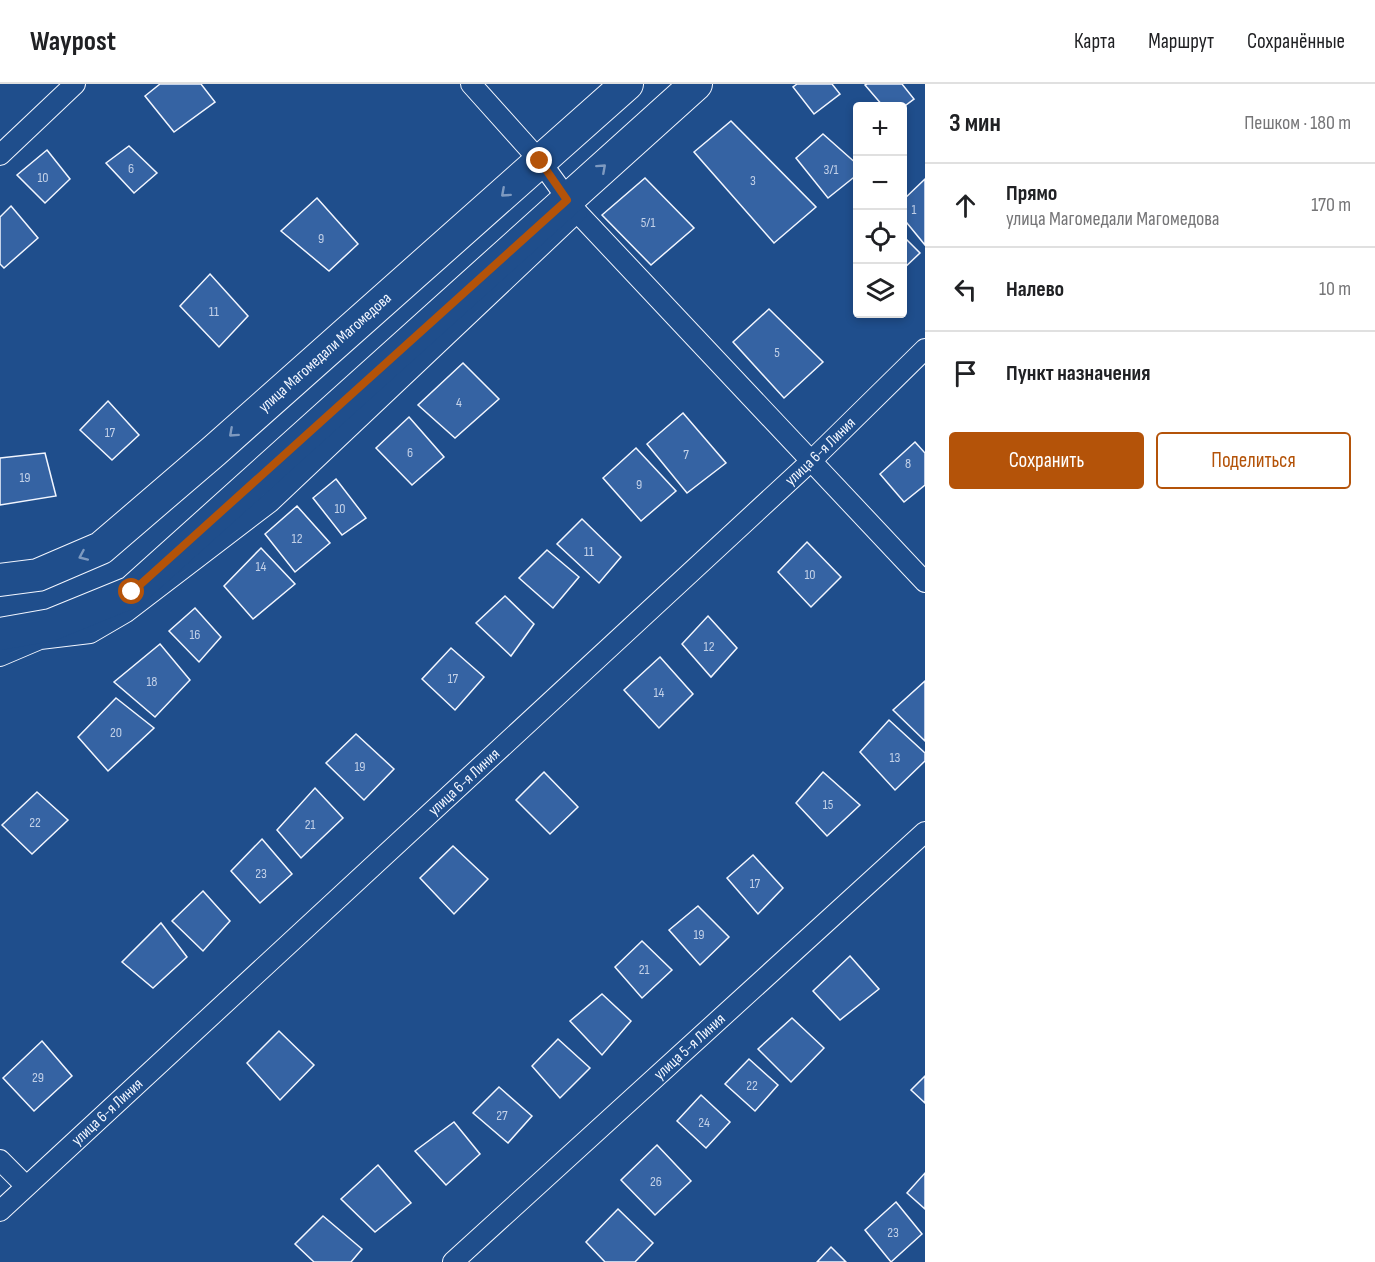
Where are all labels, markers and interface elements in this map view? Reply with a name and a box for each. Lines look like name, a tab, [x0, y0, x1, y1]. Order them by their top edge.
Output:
text: Waypost	[30, 25, 116, 58]
text: Карта	[1074, 29, 1115, 54]
text: Маршрут	[1148, 29, 1214, 54]
text: Сохранённые	[1247, 29, 1345, 54]
map controls	[853, 102, 907, 318]
button: +	[853, 102, 907, 156]
text: 3 мин	[949, 108, 1001, 139]
text: Пешком · 180 m	[1244, 111, 1351, 135]
route end	[526, 147, 552, 173]
button: −	[853, 156, 907, 210]
house number: 6	[128, 160, 134, 177]
house number: 3/1	[824, 161, 839, 178]
one-way arrow	[596, 164, 606, 175]
house number: 10	[37, 169, 49, 186]
house number: 3	[750, 172, 756, 189]
text: Прямо	[1006, 180, 1057, 207]
one-way arrow	[501, 185, 512, 196]
icon: ahead	[949, 189, 982, 222]
text: 170 m	[1311, 193, 1351, 217]
house number: 1	[912, 201, 917, 218]
text: улица Магомедали Магомедова	[1006, 207, 1220, 231]
button: locate	[853, 210, 907, 264]
house number: 5/1	[641, 214, 655, 231]
house number: 9	[318, 230, 324, 247]
button: layers	[853, 264, 907, 318]
icon: left	[949, 273, 982, 306]
text: Налево	[1006, 276, 1064, 303]
text: 10 m	[1319, 277, 1351, 301]
street label: улица Магомедали Магомедова	[255, 289, 395, 416]
house number: 11	[209, 303, 219, 320]
house number: 5	[774, 344, 780, 361]
icon: arrive	[949, 357, 982, 390]
text: Пункт назначения	[1006, 360, 1150, 387]
house number: 4	[456, 394, 462, 411]
street label: улица 6-я Линия	[781, 413, 859, 490]
house number: 17	[105, 424, 116, 441]
one-way arrow	[230, 426, 240, 437]
button: Сохранить	[949, 432, 1144, 489]
button: Поделиться	[1156, 432, 1351, 489]
house number: 6	[407, 444, 413, 461]
house number: 7	[683, 446, 689, 463]
house number: 8	[905, 455, 911, 472]
house number: 19	[19, 469, 31, 486]
house number: 9	[636, 476, 642, 493]
house number: 10	[334, 500, 346, 517]
house number: 12	[292, 530, 303, 547]
house number: 11	[584, 543, 594, 560]
one-way arrow	[78, 549, 89, 561]
house number: 14	[256, 558, 267, 575]
house number: 10	[804, 566, 816, 583]
route start	[118, 578, 144, 604]
house number: 16	[189, 626, 201, 643]
house number: 12	[704, 638, 715, 655]
house number: 17	[448, 670, 459, 687]
house number: 18	[146, 673, 158, 690]
house number: 14	[654, 684, 665, 701]
house number: 20	[110, 724, 122, 741]
street label: улица 6-я Линия	[424, 744, 504, 820]
house number: 13	[890, 749, 901, 766]
house number: 19	[354, 758, 366, 775]
house number: 15	[823, 796, 834, 813]
house number: 22	[29, 814, 41, 831]
house number: 21	[305, 816, 315, 833]
house number: 23	[255, 865, 267, 882]
house number: 17	[750, 875, 761, 892]
house number: 19	[693, 926, 705, 943]
house number: 21	[639, 961, 649, 978]
street label: улица 5-я Линия	[650, 1009, 729, 1084]
house number: 29	[32, 1069, 44, 1086]
street label: улица 6-я Линия	[68, 1074, 147, 1150]
house number: 22	[746, 1077, 758, 1094]
house number: 27	[496, 1107, 508, 1124]
house number: 24	[698, 1114, 710, 1131]
house number: 26	[650, 1173, 662, 1190]
house number: 23	[887, 1224, 899, 1241]

